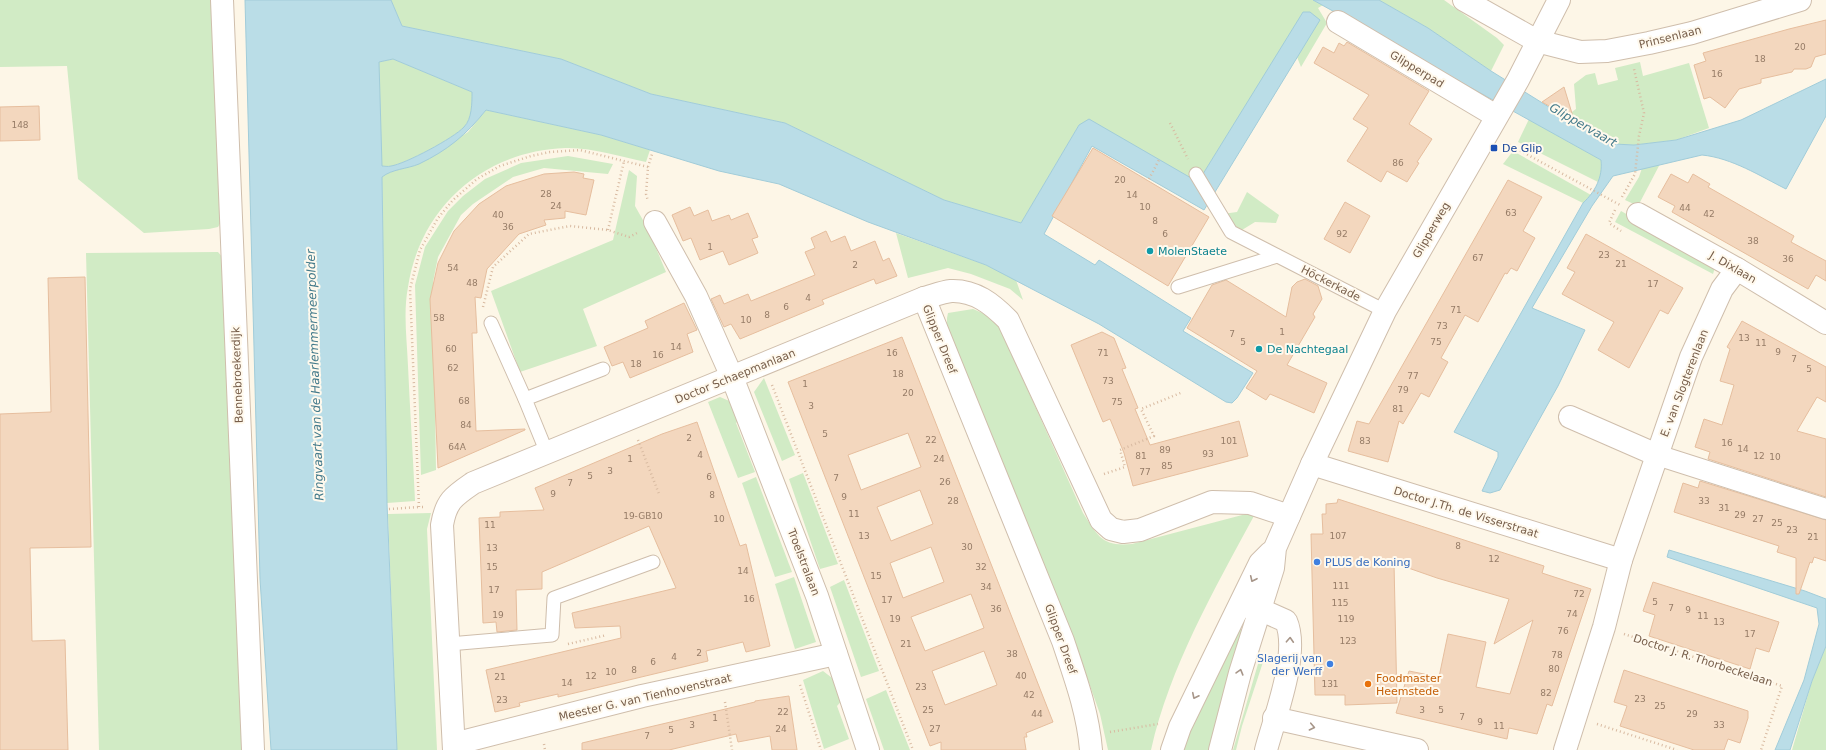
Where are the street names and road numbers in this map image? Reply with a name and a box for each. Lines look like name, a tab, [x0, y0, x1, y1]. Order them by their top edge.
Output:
street label: Prinsenlaan	[1638, 23, 1703, 52]
street label: Glipperpad	[1387, 48, 1446, 91]
street label: Glipperweg	[1410, 200, 1453, 261]
street label: J. Dixlaan	[1706, 248, 1758, 286]
street label: Höckerkade	[1299, 263, 1363, 304]
street label: Glipper Dreef	[920, 303, 960, 377]
street label: Bennebroekerdijk	[229, 326, 246, 423]
street label: E. van Slogterenlaan	[1658, 328, 1711, 439]
street label: Doctor Schaepmanlaan	[673, 346, 797, 407]
street label: Doctor J.Th. de Visserstraat	[1392, 484, 1540, 541]
street label: Troelstralaan	[784, 526, 822, 598]
street label: Glipper Dreef	[1042, 602, 1080, 677]
street label: Doctor J. R. Thorbeckelaan	[1632, 632, 1774, 689]
street label: Meester G. van Tienhovenstraat	[558, 671, 733, 724]

